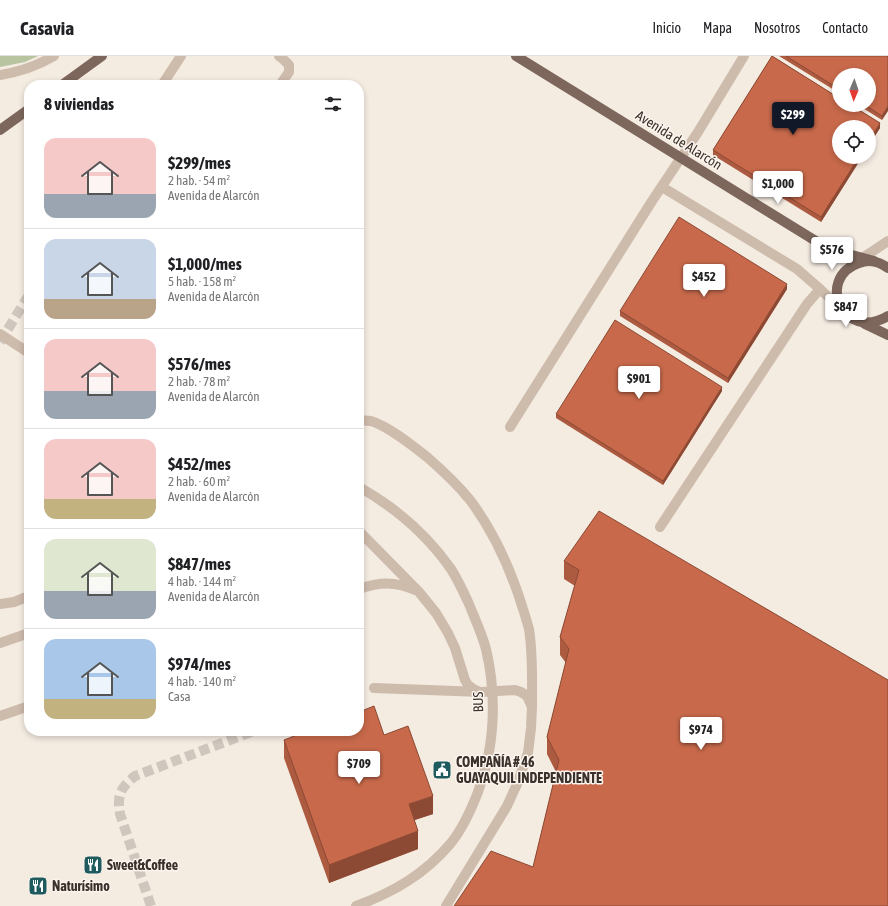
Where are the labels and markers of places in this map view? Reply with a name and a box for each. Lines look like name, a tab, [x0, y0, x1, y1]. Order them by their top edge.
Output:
pin: $299	[769, 102, 817, 136]
pin: $1,000	[745, 171, 811, 205]
pin: $576	[808, 237, 856, 271]
pin: $452	[680, 264, 728, 298]
pin: $847	[822, 294, 870, 328]
pin: $901	[615, 366, 663, 400]
pin: $974	[677, 717, 725, 751]
pin: $709	[335, 751, 383, 785]
place label: COMPAÑÍA # 46 GUAYAQUIL INDEPENDIENTE	[456, 753, 602, 786]
public building icon: COMPAÑÍA # 46 GUAYAQUIL INDEPENDIENTE	[431, 759, 453, 781]
restaurant icon: Sweet&Coffee	[82, 854, 104, 876]
place label: Sweet&Coffee	[107, 857, 178, 873]
restaurant icon: Naturísimo	[27, 875, 49, 897]
place label: Naturísimo	[52, 878, 110, 894]

